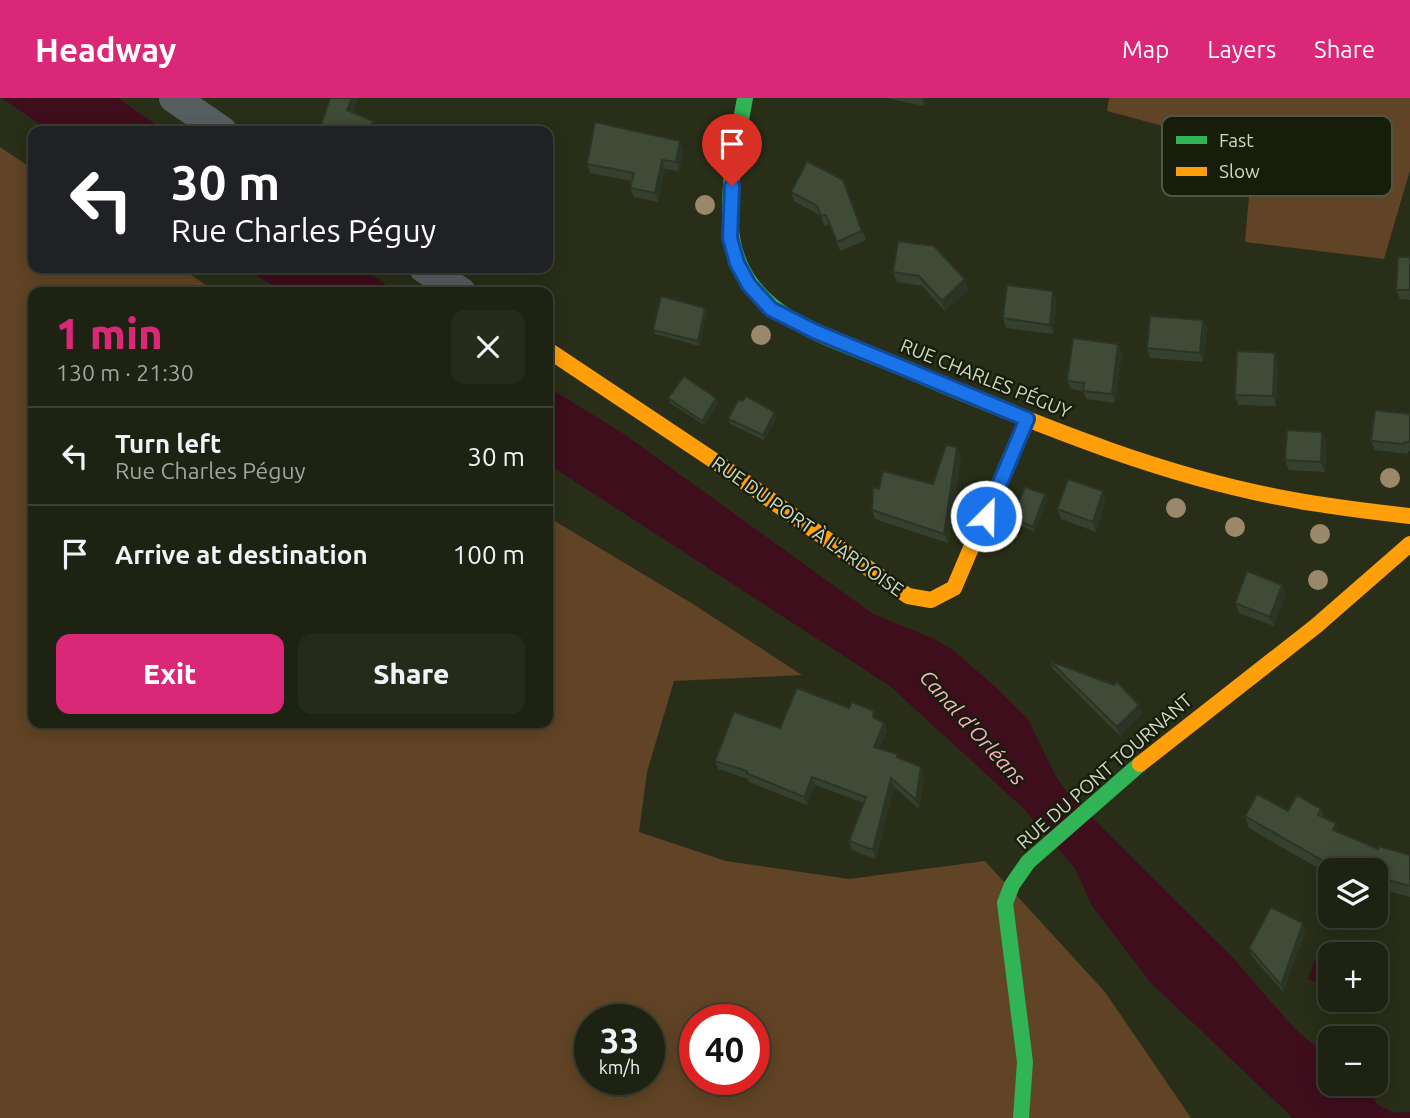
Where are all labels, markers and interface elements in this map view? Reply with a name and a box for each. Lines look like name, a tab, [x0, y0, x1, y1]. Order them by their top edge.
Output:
text: Headway	[35, 31, 176, 68]
text: Map	[1122, 36, 1169, 63]
text: Layers	[1207, 36, 1276, 63]
text: Share	[1314, 36, 1375, 63]
pin	[702, 114, 762, 186]
legend	[1162, 116, 1392, 196]
icon: arrive	[713, 125, 751, 163]
text: Fast	[1219, 129, 1254, 151]
icon: left	[56, 154, 147, 245]
text: 30 m	[171, 154, 280, 209]
text: Slow	[1219, 160, 1260, 182]
text: Rue Charles Péguy	[171, 212, 436, 248]
text: 1 min	[56, 310, 163, 357]
button: close	[451, 310, 525, 384]
street label: RUE CHARLES PÉGUY	[898, 334, 1074, 422]
text: 130 m · 21:30	[56, 360, 194, 385]
text: Turn left	[115, 429, 221, 458]
icon: left	[56, 437, 94, 475]
text: 30 m	[467, 442, 525, 471]
street label: RUE DU PORT À L'ARDOISE	[708, 451, 908, 601]
text: Rue Charles Péguy	[115, 458, 306, 483]
position arrow	[949, 479, 1023, 553]
icon: arrive	[56, 535, 94, 573]
text: Arrive at destination	[115, 540, 368, 569]
text: 100 m	[453, 540, 525, 569]
button: Exit	[56, 634, 284, 714]
button: Share	[298, 634, 525, 714]
water label: Canal d'Orléans	[915, 665, 1031, 790]
street label: RUE DU PONT TOURNANT	[1012, 689, 1196, 853]
map controls	[1318, 858, 1388, 1096]
button: layers	[1318, 858, 1388, 928]
button: +	[1318, 942, 1388, 1012]
speed limit sign: 40	[679, 1004, 770, 1095]
text: 33	[600, 1020, 639, 1060]
button: −	[1318, 1026, 1388, 1096]
text: km/h	[599, 1057, 640, 1077]

